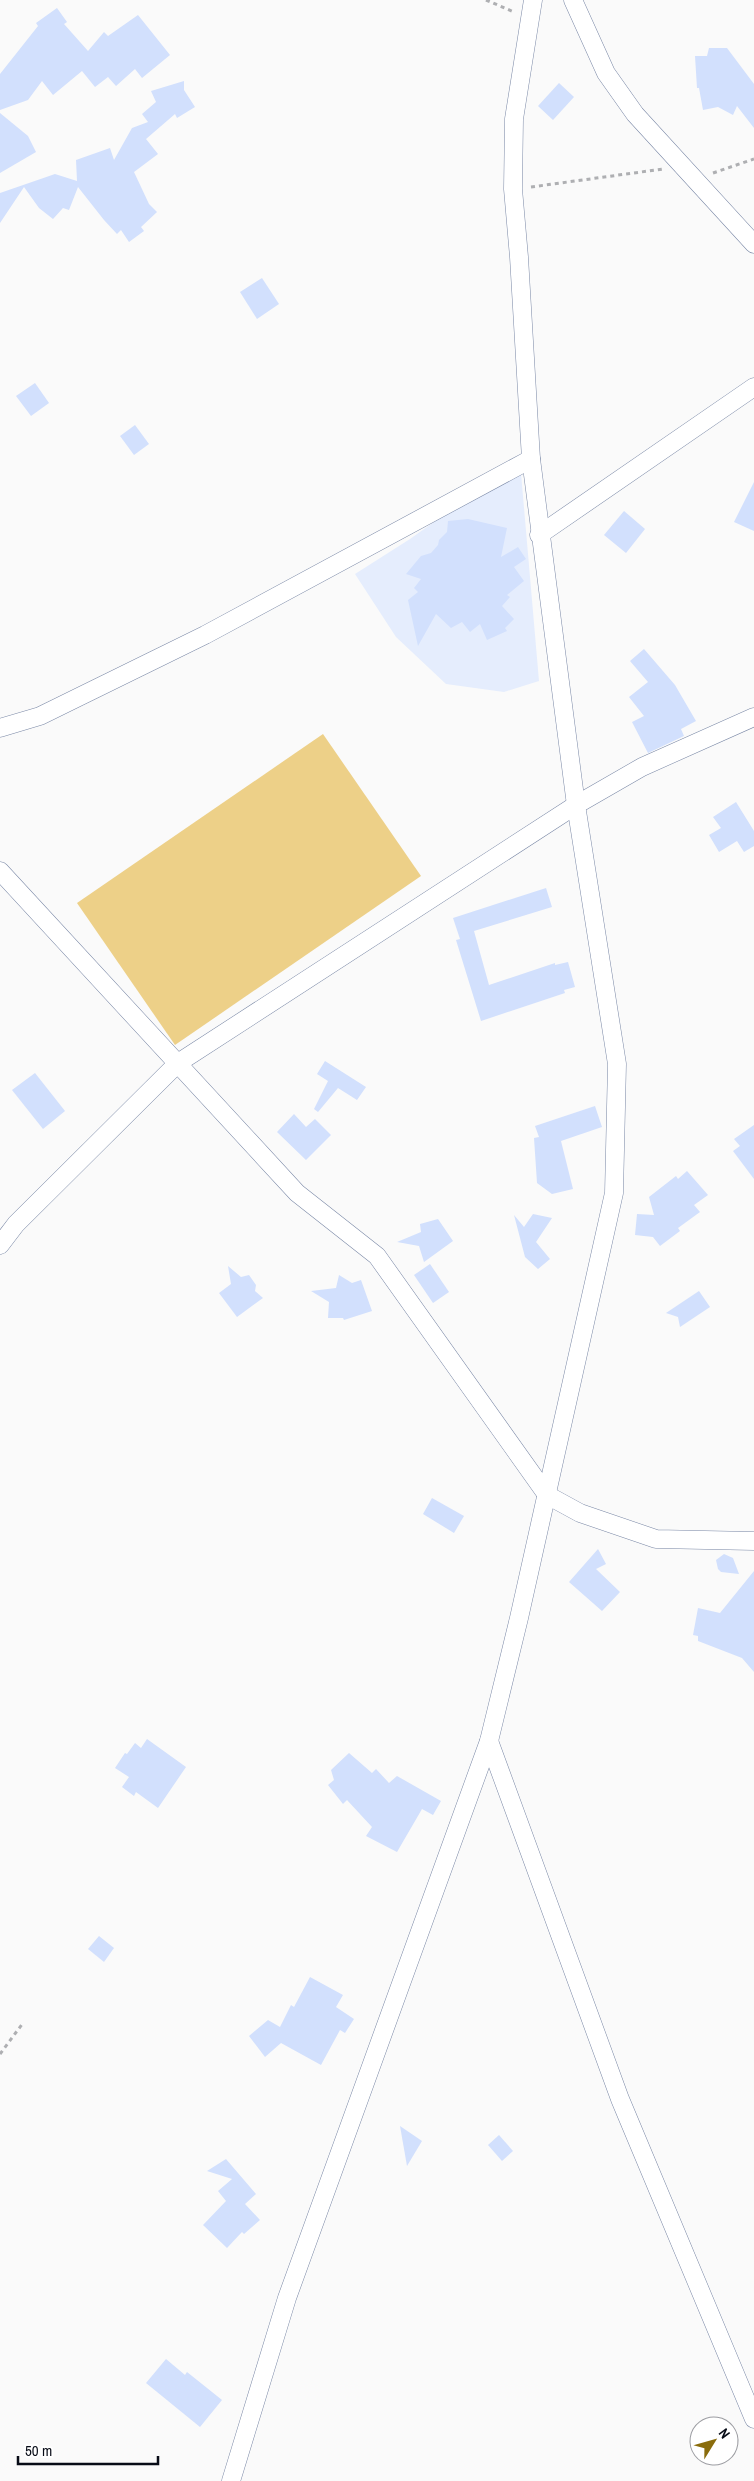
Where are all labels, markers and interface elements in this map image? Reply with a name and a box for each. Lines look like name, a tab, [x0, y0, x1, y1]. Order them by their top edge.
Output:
north arrow	[689, 2416, 739, 2466]
text: N	[715, 2424, 734, 2442]
scale bar	[18, 2434, 158, 2466]
text: 50 m	[25, 2440, 52, 2461]

